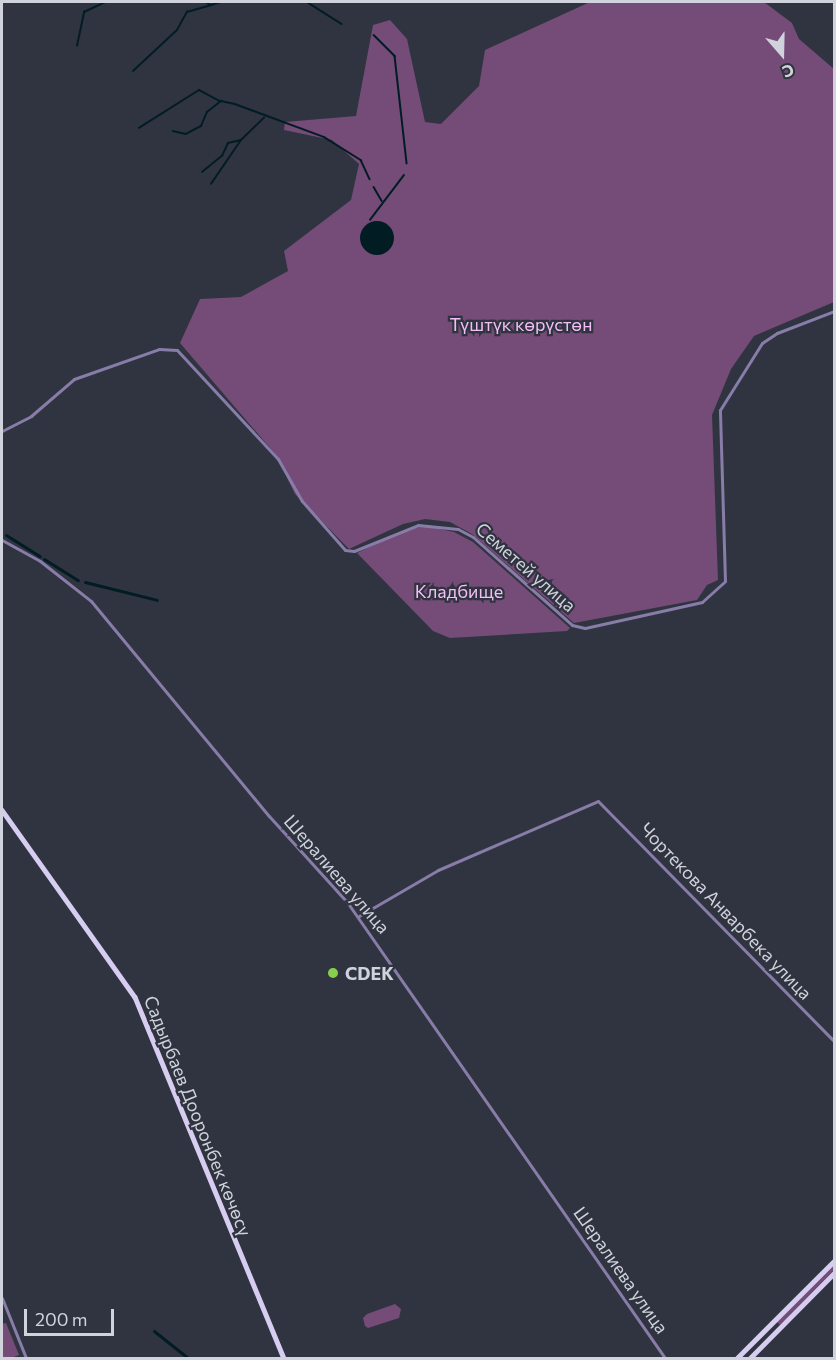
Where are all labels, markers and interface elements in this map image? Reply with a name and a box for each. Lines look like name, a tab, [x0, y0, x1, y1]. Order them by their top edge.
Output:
north arrow	[752, 24, 812, 84]
text: С	[780, 61, 797, 82]
park label: Түштүк көрүстөн	[450, 313, 592, 335]
street label: Семетей улица	[472, 518, 580, 616]
park label: Кладбище	[415, 580, 503, 602]
street label: Шералиева улица	[280, 810, 394, 938]
street label: Чортекова Анварбека улица	[636, 818, 816, 1004]
place label: CDEK	[345, 962, 394, 984]
marker: CDEK	[326, 966, 340, 980]
street label: Садырбаев Дооронбек көчөсү	[140, 993, 256, 1239]
street label: Шералиева улица	[569, 1202, 673, 1338]
scale bar	[27, 1297, 117, 1335]
text: 200 m	[35, 1308, 88, 1330]

